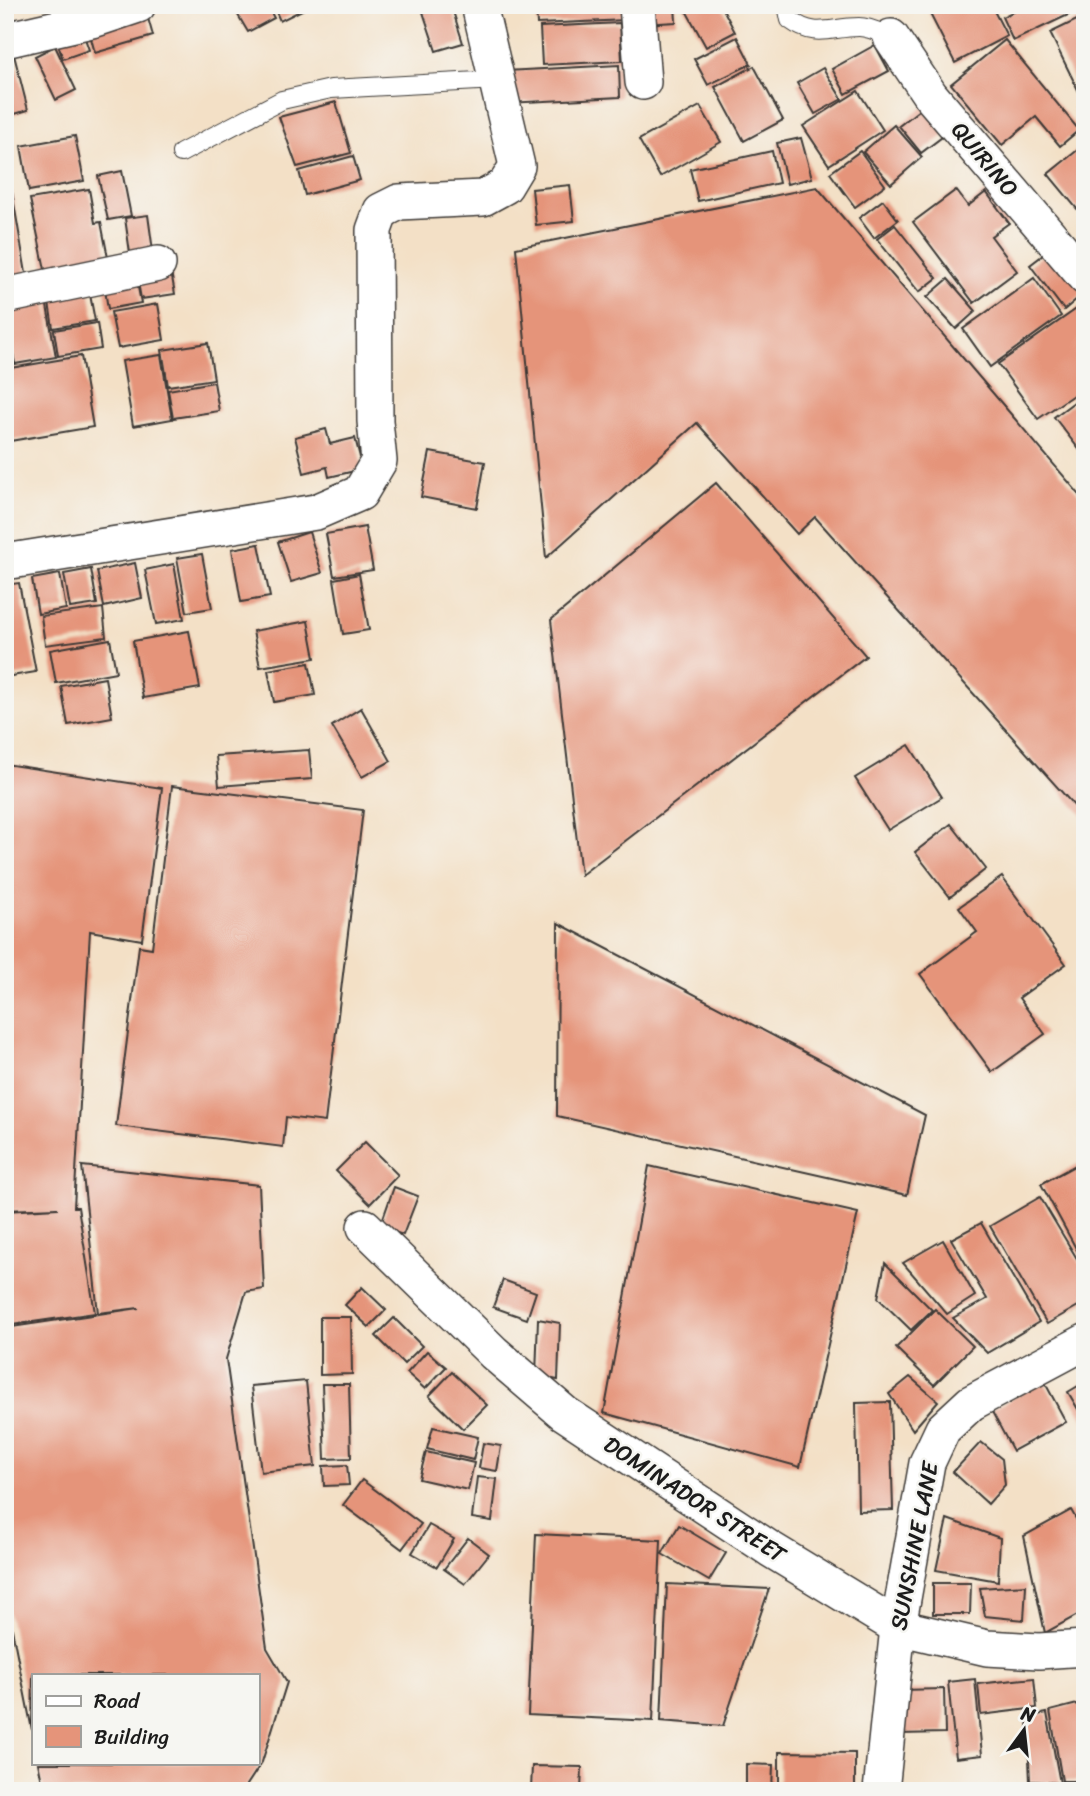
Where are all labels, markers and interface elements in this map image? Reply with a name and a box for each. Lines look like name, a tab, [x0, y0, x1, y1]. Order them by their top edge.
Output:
street label: QUIRINO	[940, 112, 1029, 207]
street label: DOMINADOR STREET	[595, 1425, 796, 1575]
street label: SUNSHINE LANE	[878, 1457, 951, 1634]
legend	[32, 1674, 259, 1764]
text: Road	[94, 1682, 141, 1720]
north arrow	[988, 1694, 1058, 1764]
text: N	[1017, 1696, 1040, 1732]
text: Building	[94, 1718, 170, 1756]

